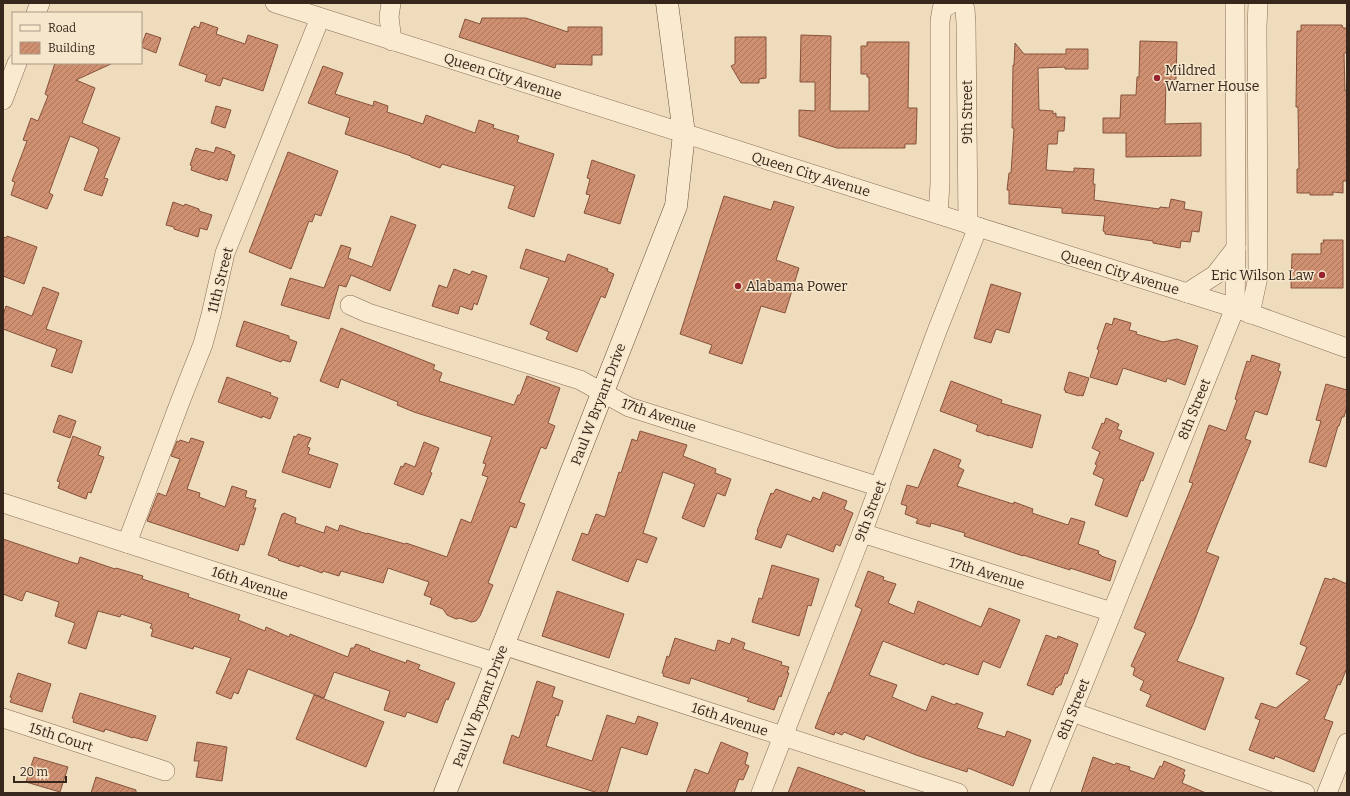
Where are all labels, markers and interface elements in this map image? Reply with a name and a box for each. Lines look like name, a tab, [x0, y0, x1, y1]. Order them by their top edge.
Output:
legend	[12, 12, 142, 64]
text: Road	[48, 21, 76, 35]
text: Building	[48, 41, 95, 55]
street label: Queen City Avenue	[442, 49, 564, 104]
place label: Mildred Warner House	[1165, 62, 1259, 95]
marker: Mildred Warner House	[1152, 73, 1162, 83]
street label: 9th Street	[959, 80, 976, 144]
street label: Queen City Avenue	[749, 148, 872, 201]
street label: 11th Street	[204, 245, 237, 315]
street label: Queen City Avenue	[1058, 246, 1181, 299]
place label: Eric Wilson Law	[1211, 267, 1315, 284]
marker: Eric Wilson Law	[1317, 270, 1327, 280]
place label: Alabama Power	[746, 278, 848, 295]
marker: Alabama Power	[733, 281, 743, 291]
street label: Paul W Bryant Drive	[567, 341, 630, 468]
street label: 8th Street	[1175, 376, 1214, 442]
street label: 17th Avenue	[619, 395, 699, 436]
street label: 9th Street	[851, 478, 890, 544]
street label: 17th Avenue	[947, 554, 1027, 593]
street label: 16th Avenue	[209, 563, 290, 604]
street label: Paul W Bryant Drive	[449, 643, 512, 770]
street label: 8th Street	[1054, 676, 1093, 742]
street label: 16th Avenue	[689, 699, 770, 740]
street label: 15th Court	[27, 719, 95, 756]
scale bar	[14, 758, 66, 784]
text: 20 m	[20, 765, 49, 779]

